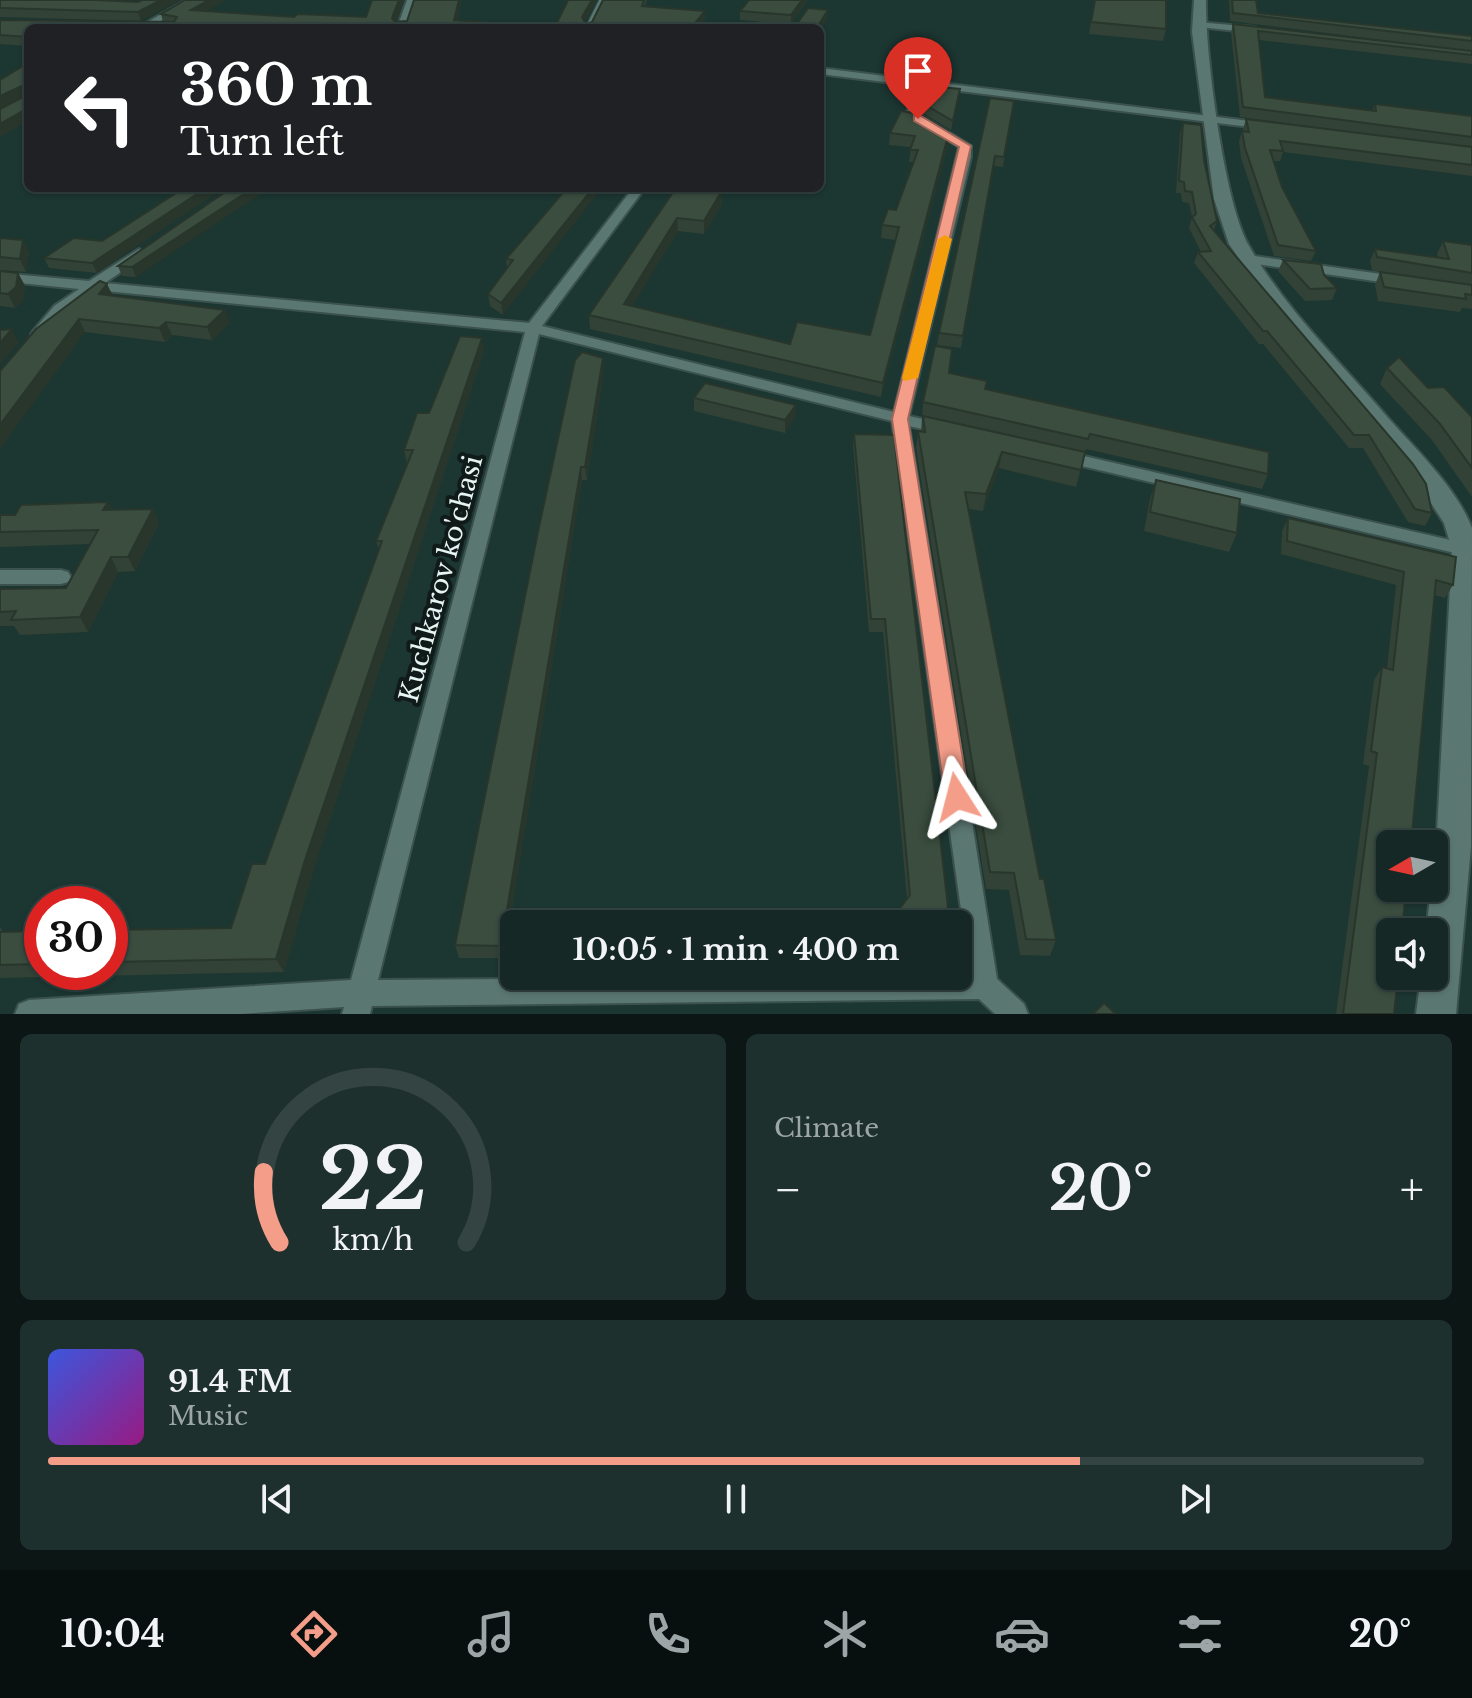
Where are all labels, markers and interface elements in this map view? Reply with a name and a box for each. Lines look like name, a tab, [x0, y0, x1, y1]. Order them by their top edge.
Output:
pin	[884, 37, 952, 119]
icon: arrive	[896, 49, 940, 93]
text: 360 m	[180, 51, 373, 120]
icon: left	[48, 56, 152, 160]
text: Turn left	[180, 120, 344, 165]
street label: Kuchkarov ko'chasi	[393, 452, 489, 706]
position arrow	[915, 755, 999, 839]
north arrow	[1376, 830, 1448, 902]
map controls	[1376, 830, 1448, 990]
speed limit sign: 30	[24, 886, 128, 990]
button: sound	[1376, 918, 1448, 990]
text: 10:05 · 1 min · 400 m	[573, 931, 899, 968]
text: Climate	[774, 1112, 879, 1144]
text: 22	[319, 1128, 427, 1231]
text: 20°	[1049, 1152, 1153, 1226]
text: −	[774, 1162, 802, 1217]
text: +	[1400, 1162, 1424, 1217]
text: km/h	[332, 1222, 414, 1258]
text: 91.4 FM	[168, 1363, 292, 1400]
text: Music	[168, 1400, 248, 1432]
icon: previous	[255, 1477, 299, 1521]
icon: pause	[714, 1477, 758, 1521]
icon: next	[1173, 1477, 1217, 1521]
icon: directions	[286, 1606, 342, 1662]
icon: music	[463, 1606, 519, 1662]
icon: phone	[640, 1606, 696, 1662]
icon: climate	[817, 1606, 873, 1662]
icon: car	[994, 1606, 1050, 1662]
icon: filters	[1172, 1606, 1228, 1662]
text: 10:04	[61, 1612, 165, 1657]
text: 20°	[1349, 1612, 1411, 1657]

